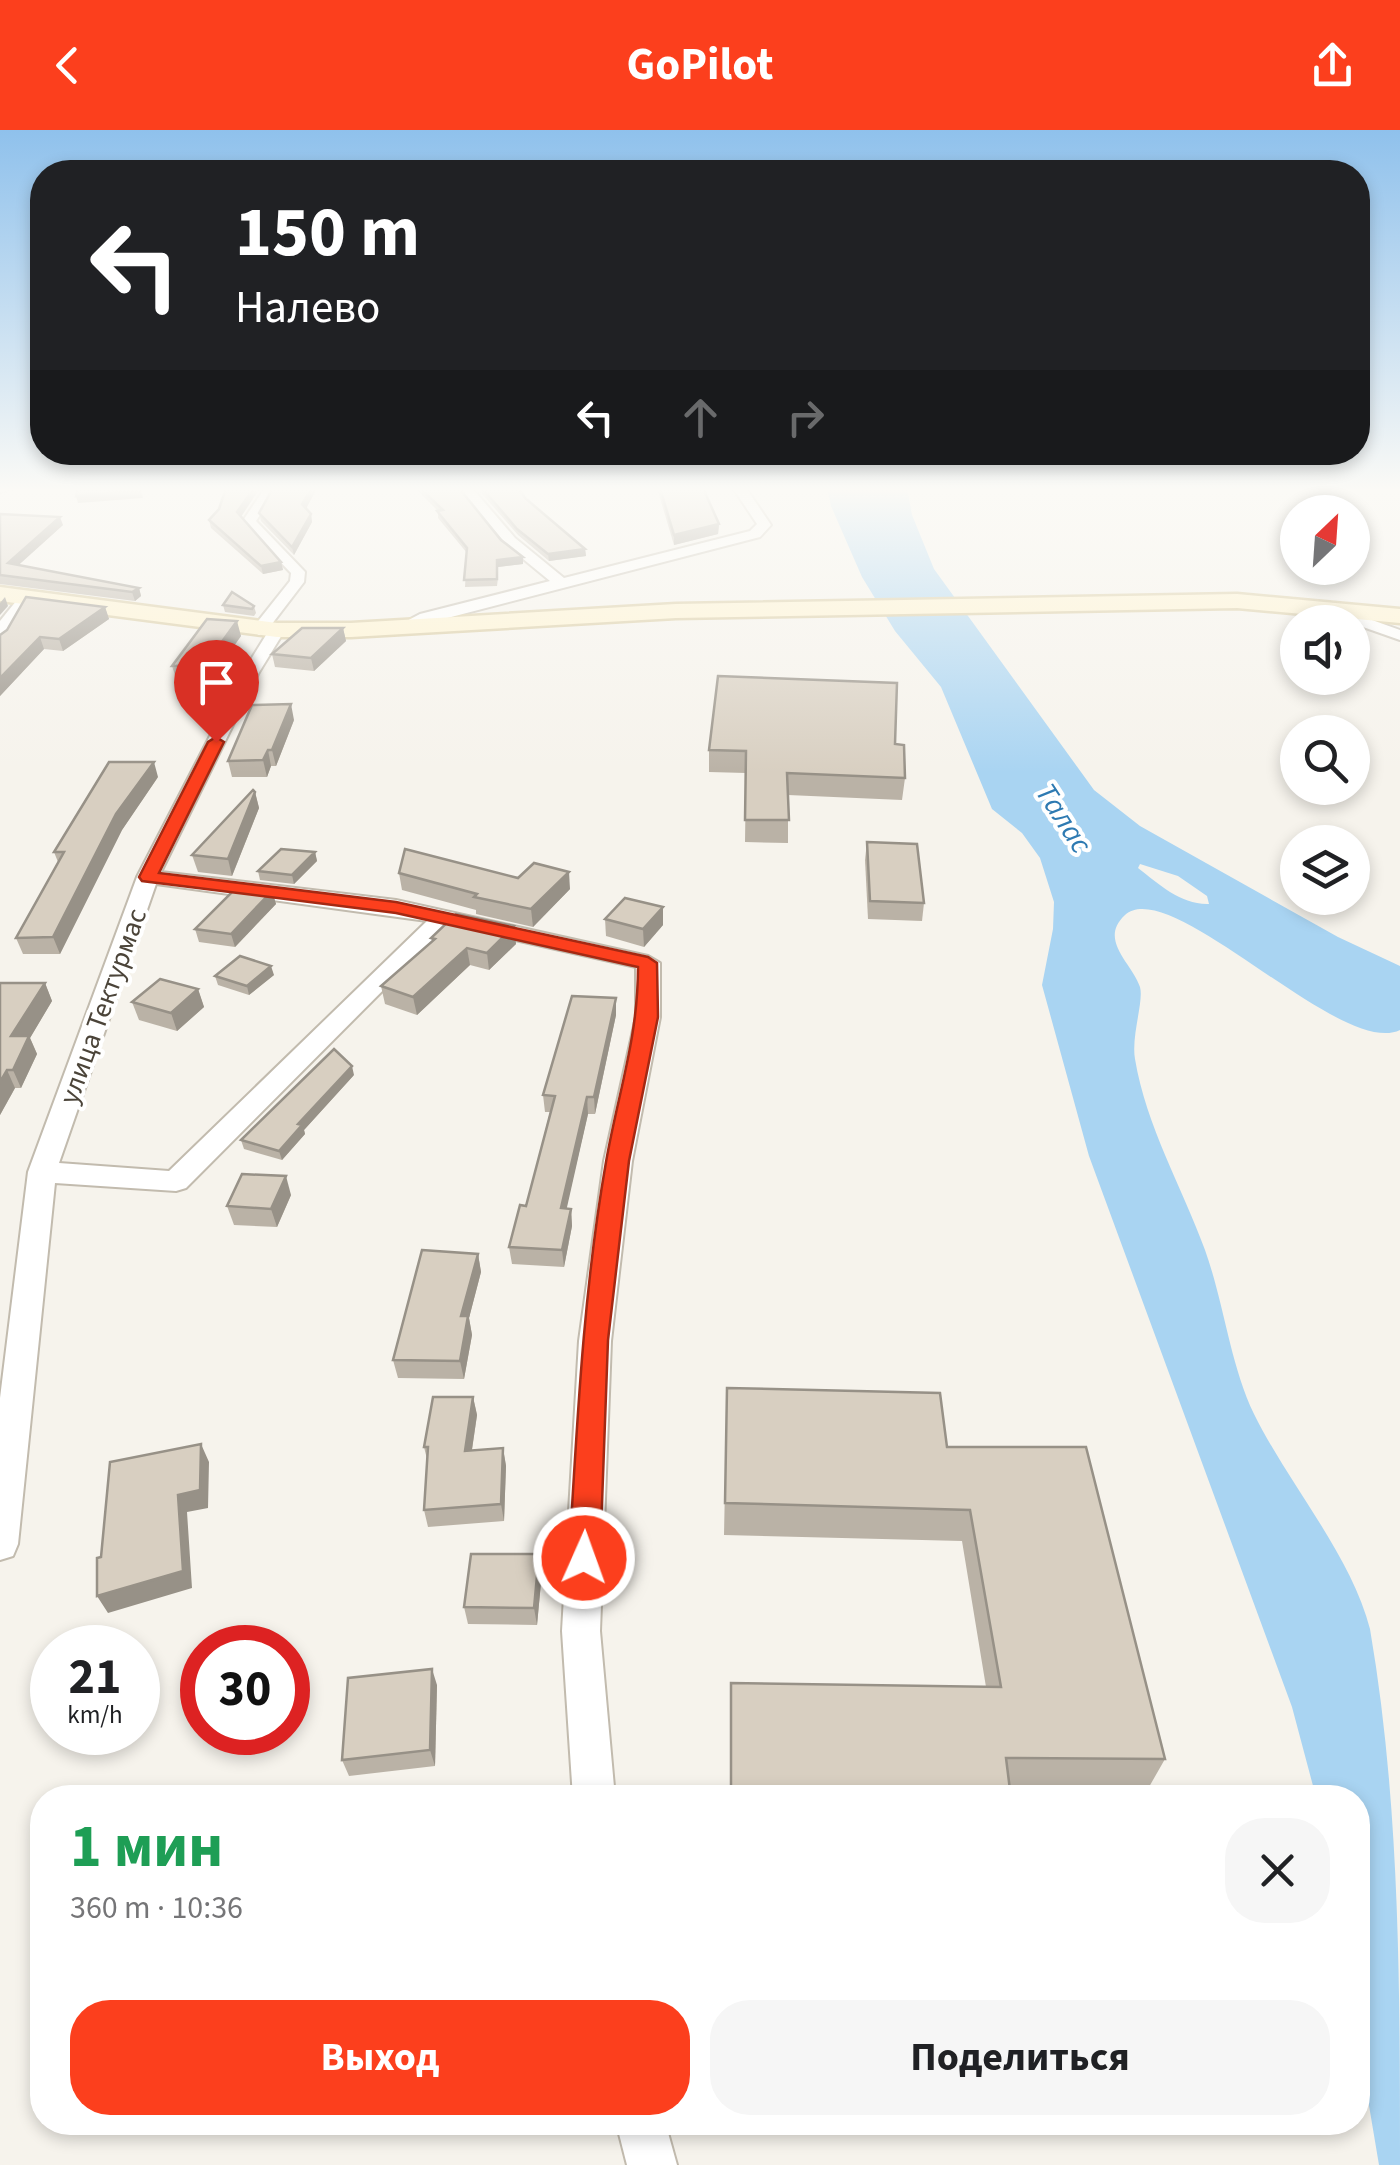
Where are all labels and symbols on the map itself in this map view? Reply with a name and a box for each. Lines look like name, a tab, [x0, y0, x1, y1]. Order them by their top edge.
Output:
north arrow	[1280, 495, 1370, 585]
pin	[174, 640, 259, 743]
water label: Талас	[1025, 775, 1103, 863]
street label: улица Тектурмас	[49, 903, 157, 1110]
position arrow	[532, 1506, 636, 1610]
speed limit sign: 30	[180, 1625, 310, 1755]

